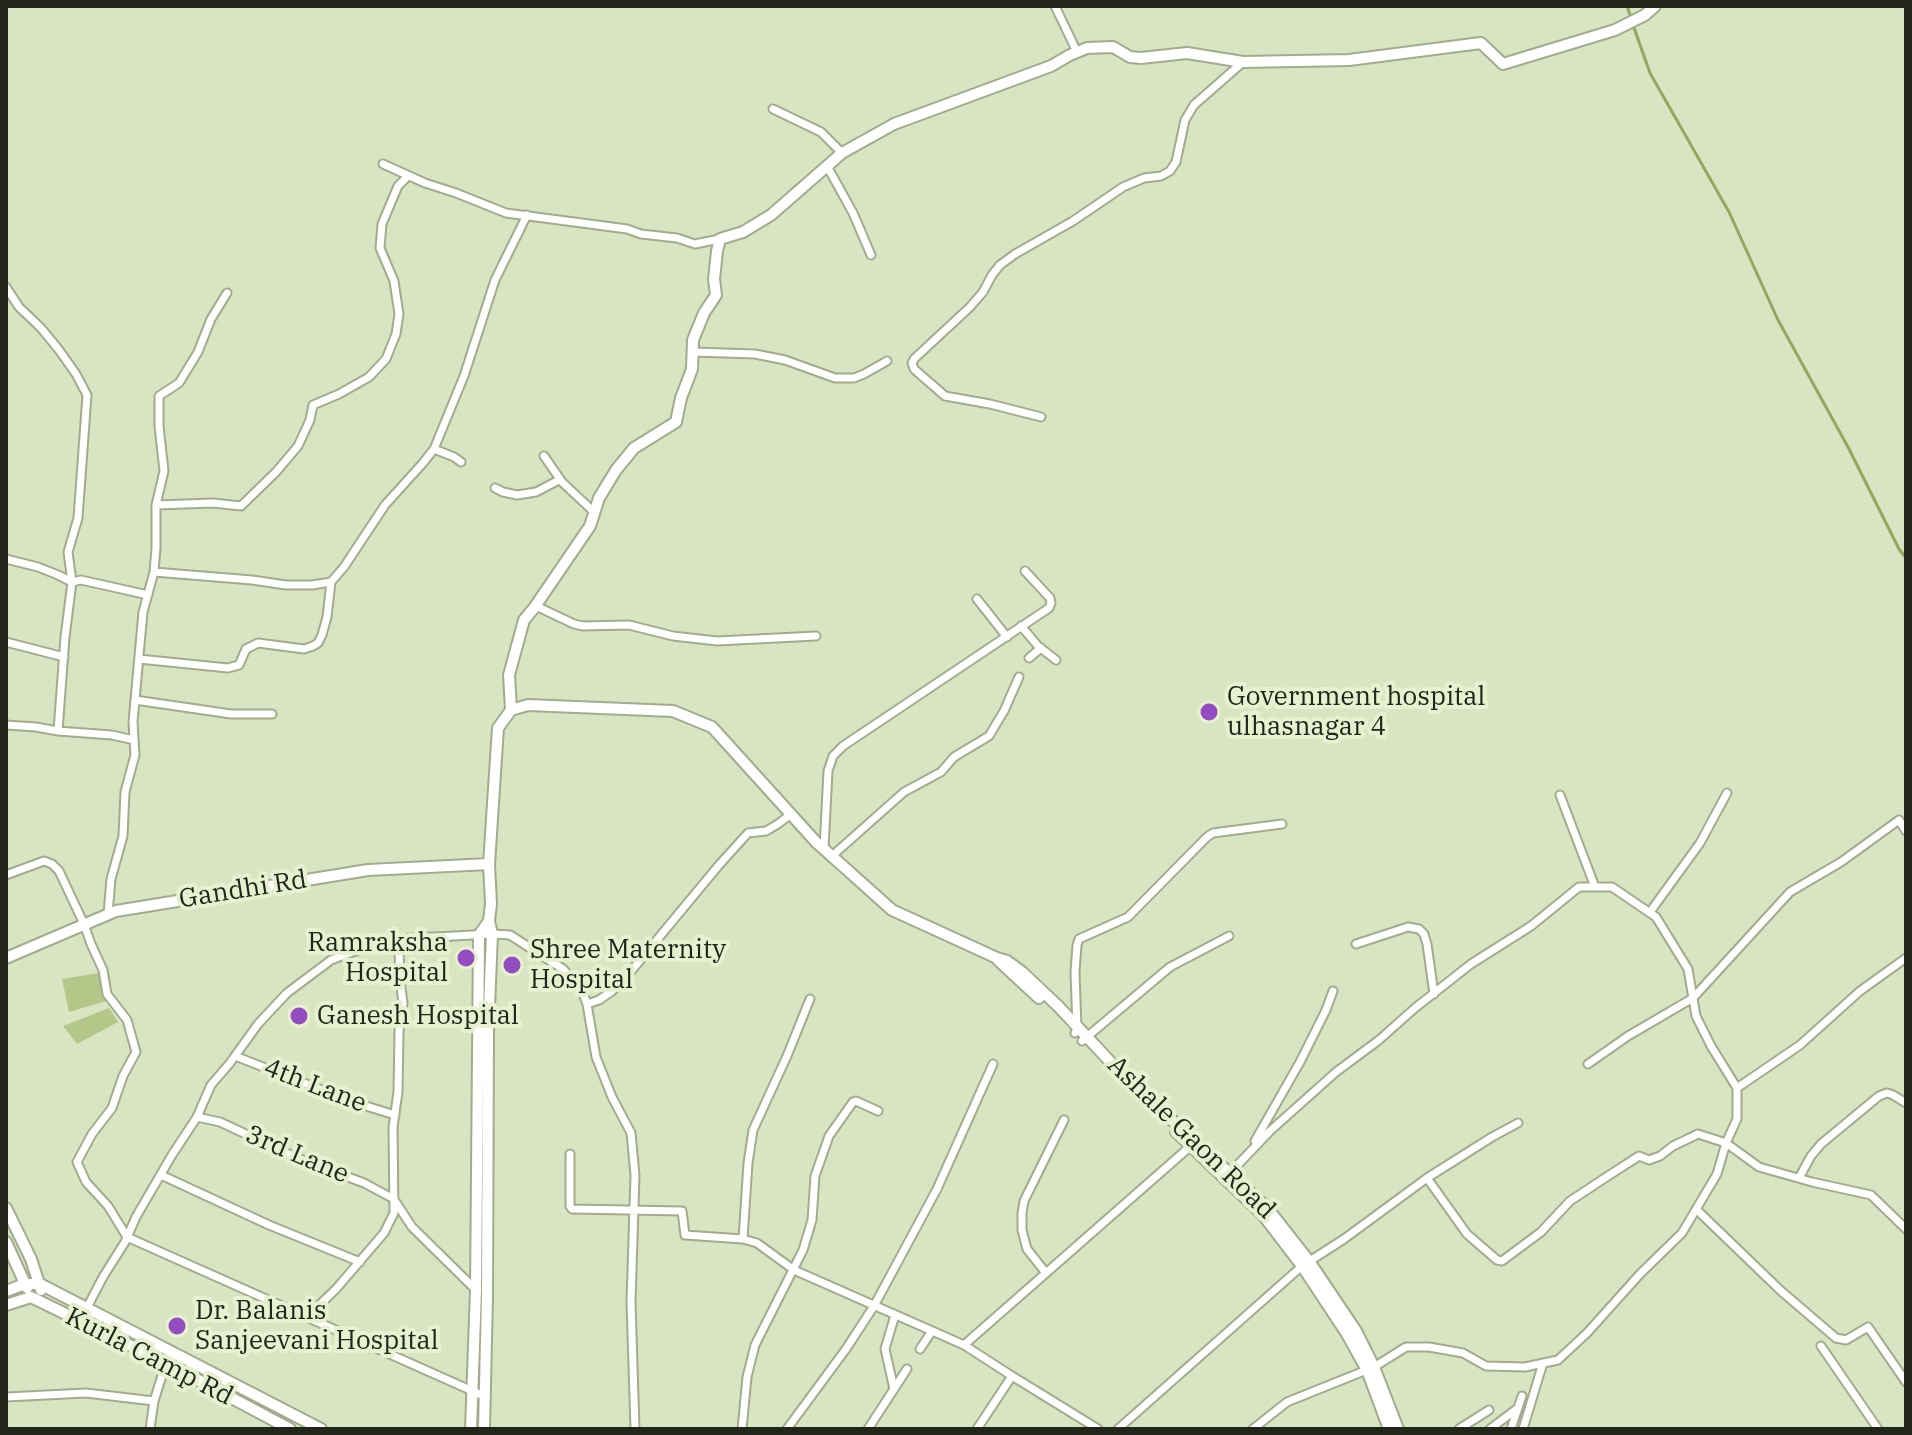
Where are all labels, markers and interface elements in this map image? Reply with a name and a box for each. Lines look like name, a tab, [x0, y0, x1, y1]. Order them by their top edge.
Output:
place label: Government hospital ulhasnagar 4	[1227, 681, 1485, 742]
marker: Government hospital ulhasnagar 4	[1198, 701, 1220, 723]
street label: Gandhi Rd	[177, 865, 309, 915]
place label: Ramraksha Hospital	[308, 927, 448, 988]
place label: Shree Maternity Hospital	[530, 934, 726, 996]
marker: Ramraksha Hospital	[455, 947, 477, 969]
marker: Shree Maternity Hospital	[501, 954, 523, 976]
place label: Ganesh Hospital	[317, 1000, 519, 1032]
marker: Ganesh Hospital	[288, 1005, 310, 1027]
street label: Ashale Gaon Road	[1101, 1050, 1281, 1226]
street label: 4th Lane	[259, 1052, 371, 1120]
street label: 3rd Lane	[241, 1119, 353, 1191]
place label: Dr. Balanis Sanjeevani Hospital	[195, 1295, 439, 1356]
street label: Kurla Camp Rd	[60, 1301, 238, 1413]
marker: Dr. Balanis Sanjeevani Hospital	[166, 1315, 188, 1337]

